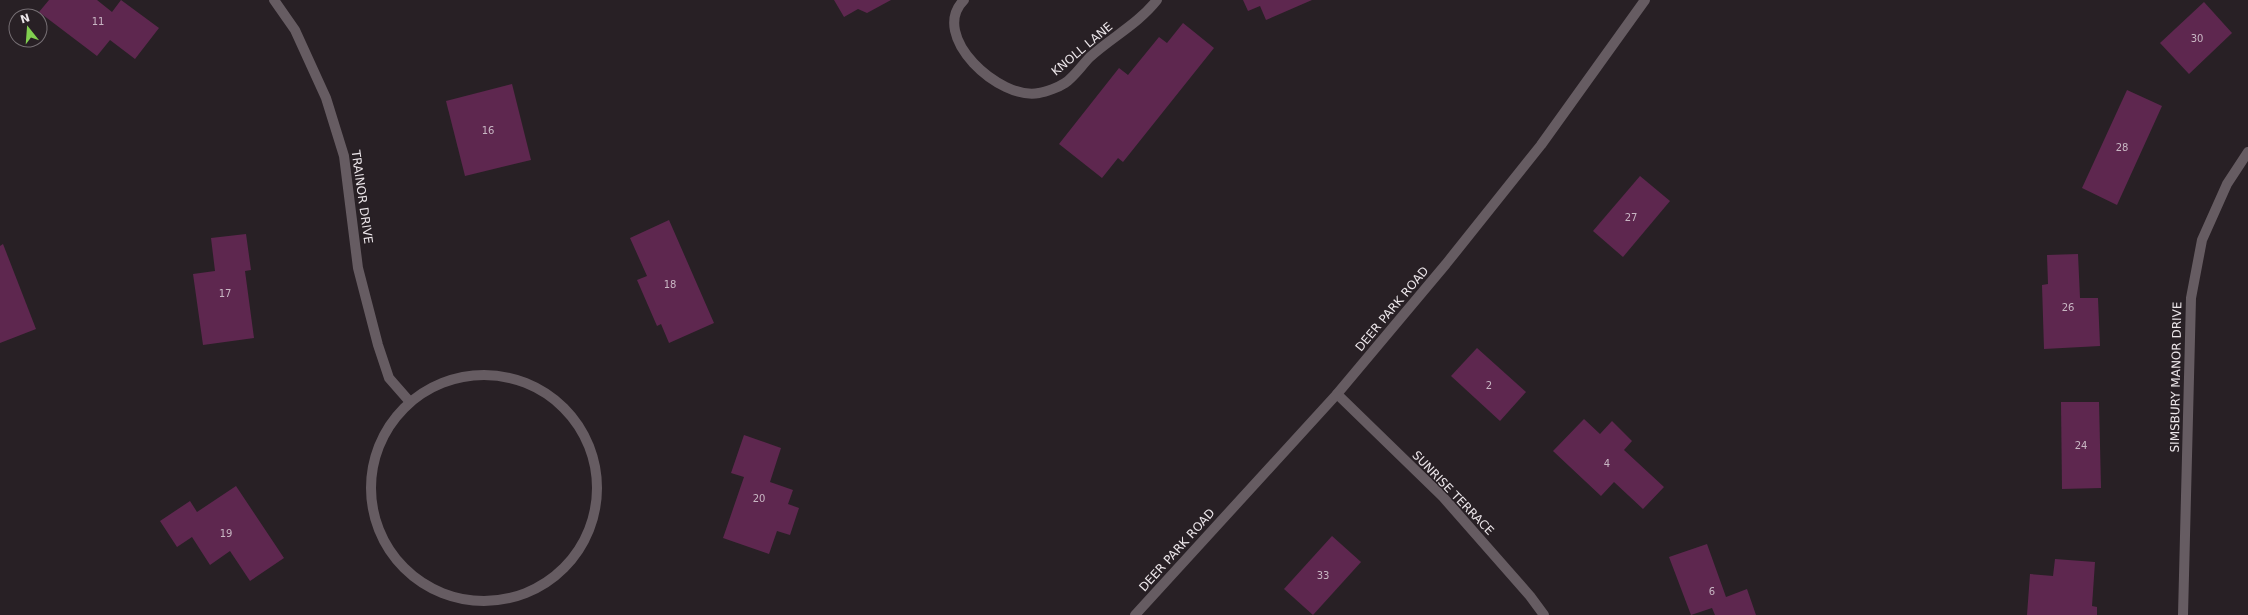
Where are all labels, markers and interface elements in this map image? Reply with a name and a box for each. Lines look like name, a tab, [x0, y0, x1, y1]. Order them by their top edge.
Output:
north arrow	[8, 8, 48, 48]
text: N	[19, 11, 32, 26]
house number: 11	[92, 16, 104, 27]
street label: KNOLL LANE	[1049, 19, 1115, 79]
house number: 30	[2191, 33, 2203, 44]
house number: 16	[482, 125, 494, 136]
house number: 28	[2116, 142, 2128, 153]
street label: TRAINOR DRIVE	[348, 148, 376, 245]
house number: 27	[1625, 212, 1637, 223]
street label: DEER PARK ROAD	[1352, 264, 1432, 354]
house number: 18	[664, 279, 676, 290]
house number: 17	[219, 288, 231, 299]
street label: SIMSBURY MANOR DRIVE	[2168, 301, 2184, 453]
house number: 26	[2062, 302, 2074, 313]
house number: 2	[1486, 380, 1492, 391]
house number: 24	[2075, 440, 2087, 451]
street label: SUNRISE TERRACE	[1409, 448, 1497, 538]
house number: 4	[1604, 458, 1610, 469]
house number: 20	[753, 493, 765, 504]
street label: DEER PARK ROAD	[1136, 506, 1218, 594]
house number: 19	[220, 528, 232, 539]
house number: 33	[1317, 570, 1329, 581]
house number: 6	[1709, 586, 1715, 597]

